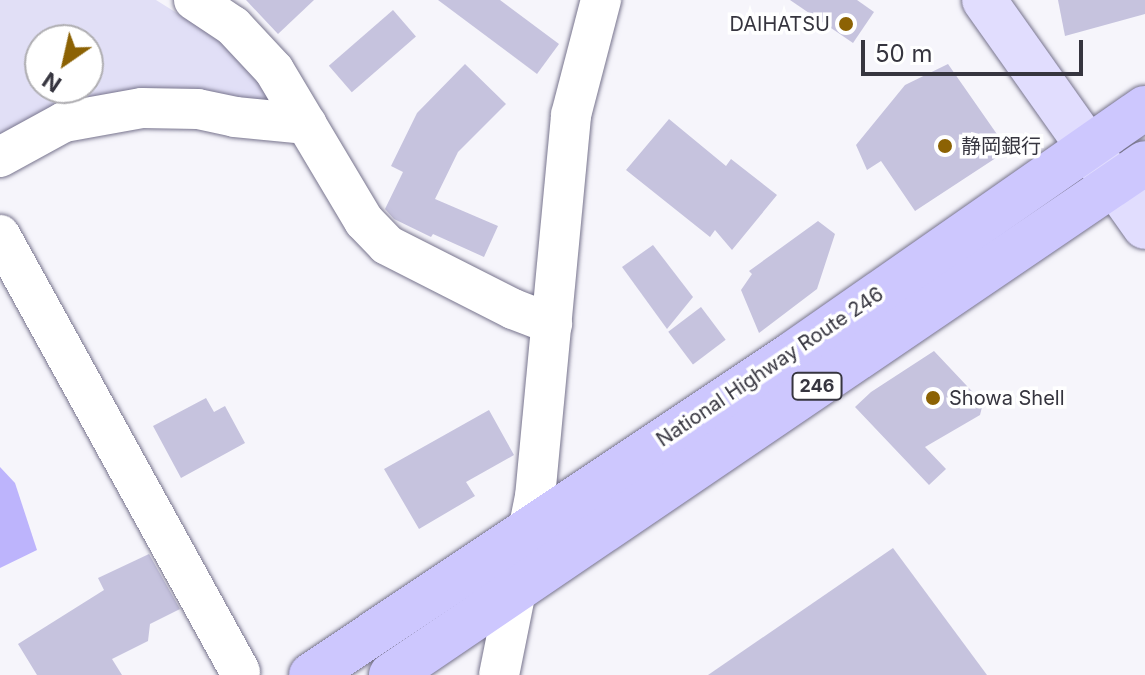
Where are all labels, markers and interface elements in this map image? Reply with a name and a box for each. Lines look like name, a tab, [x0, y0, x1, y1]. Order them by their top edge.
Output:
place label: DAIHATSU	[729, 12, 830, 36]
marker: DAIHATSU	[837, 15, 855, 33]
north arrow	[24, 24, 104, 104]
scale bar	[865, 24, 1087, 74]
text: 50 m	[875, 39, 933, 68]
text: N	[37, 67, 66, 98]
place label: 静岡銀行	[961, 134, 1041, 158]
marker: 静岡銀行	[936, 137, 954, 155]
street label: National Highway Route 246	[652, 282, 888, 452]
road number: 246	[791, 372, 843, 400]
place label: Showa Shell	[949, 386, 1065, 410]
marker: Showa Shell	[924, 389, 942, 407]

